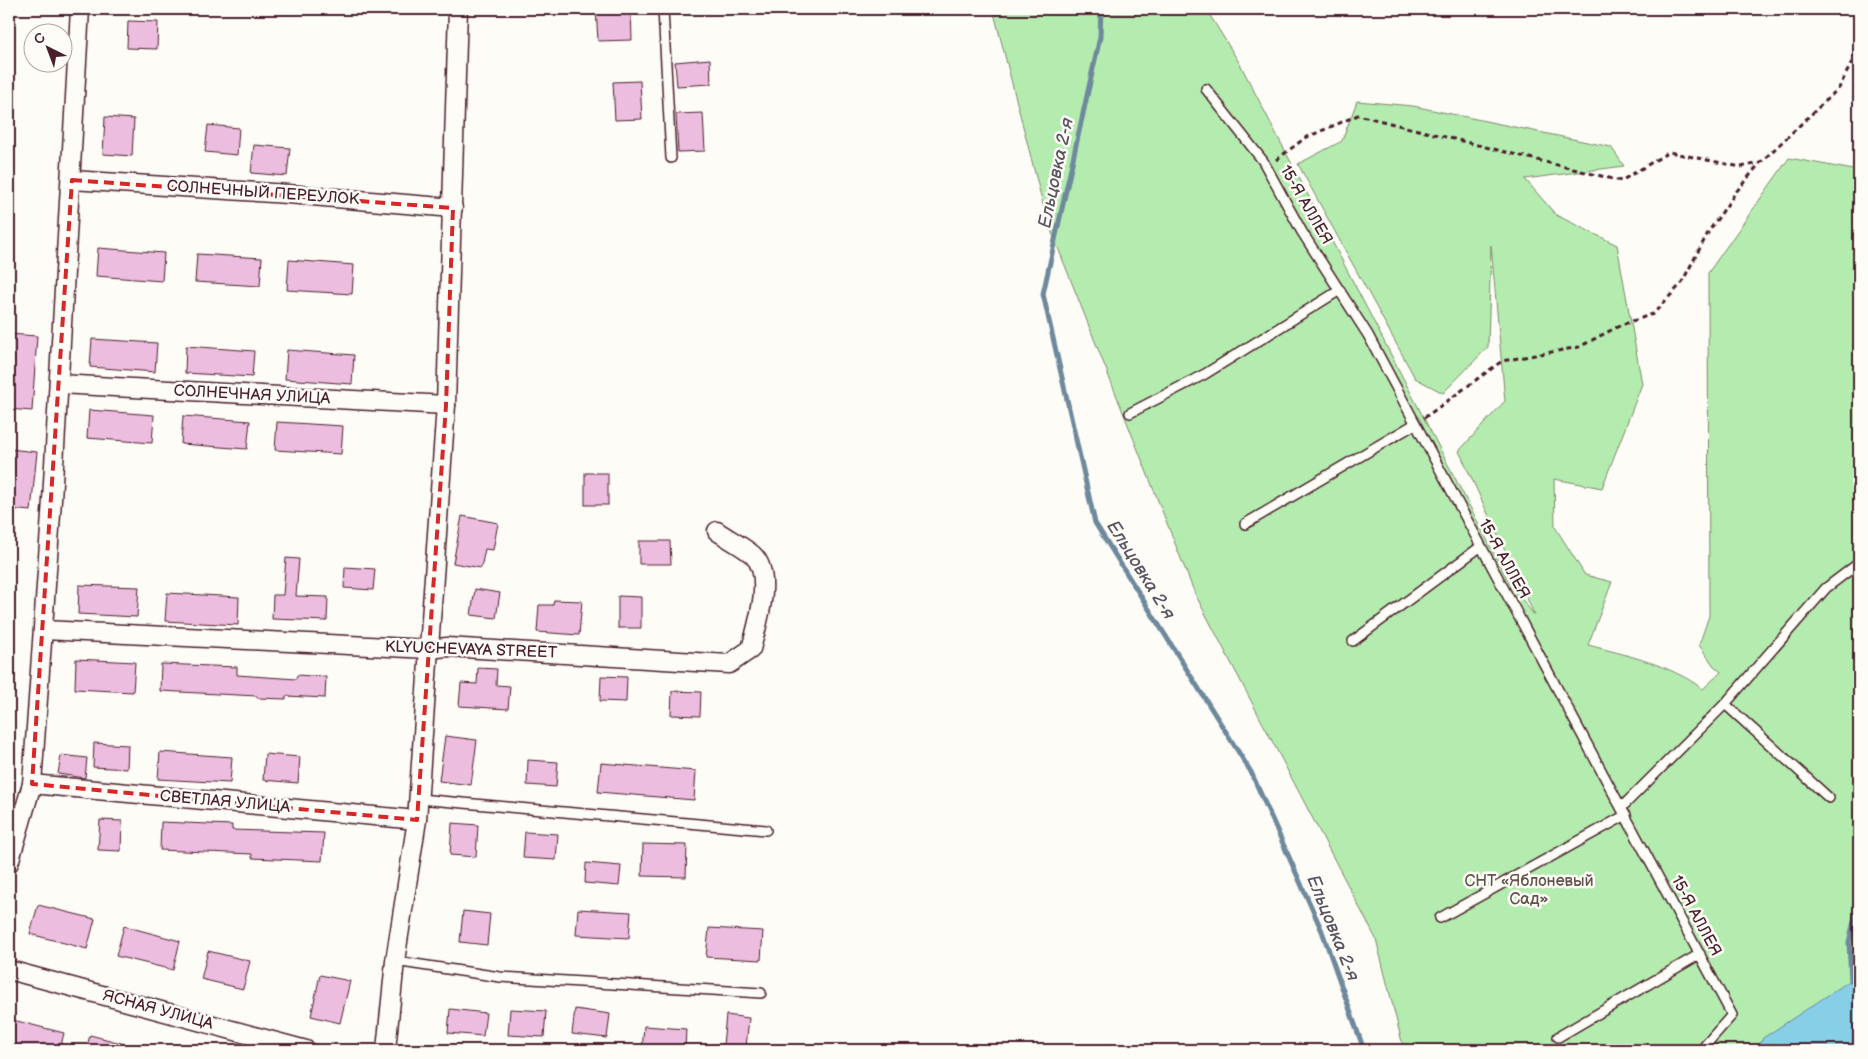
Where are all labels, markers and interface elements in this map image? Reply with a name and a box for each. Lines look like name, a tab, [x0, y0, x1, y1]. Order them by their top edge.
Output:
north arrow	[22, 22, 72, 72]
text: С	[30, 29, 49, 48]
water label: Ельцовка 2-я	[1034, 116, 1078, 230]
street label: 15-Я АЛЛЕЯ	[1276, 162, 1336, 248]
street label: СОЛНЕЧНЫЙ ПЕРЕУЛОК	[166, 177, 361, 209]
street label: СОЛНЕЧНАЯ УЛИЦА	[173, 381, 331, 409]
street label: 15-Я АЛЛЕЯ	[1474, 516, 1534, 602]
water label: Ельцовка 2-я	[1102, 517, 1180, 623]
street label: KLYUCHEVAYA STREET	[385, 637, 558, 663]
street label: СВЕТЛАЯ УЛИЦА	[159, 787, 291, 817]
water label: Ельцовка 2-я	[1302, 872, 1364, 984]
park label: СНТ «Яблоневый Сад»	[1464, 872, 1594, 909]
street label: 15-Я АЛЛЕЯ	[1667, 872, 1725, 960]
street label: ЯСНАЯ УЛИЦА	[101, 986, 216, 1034]

